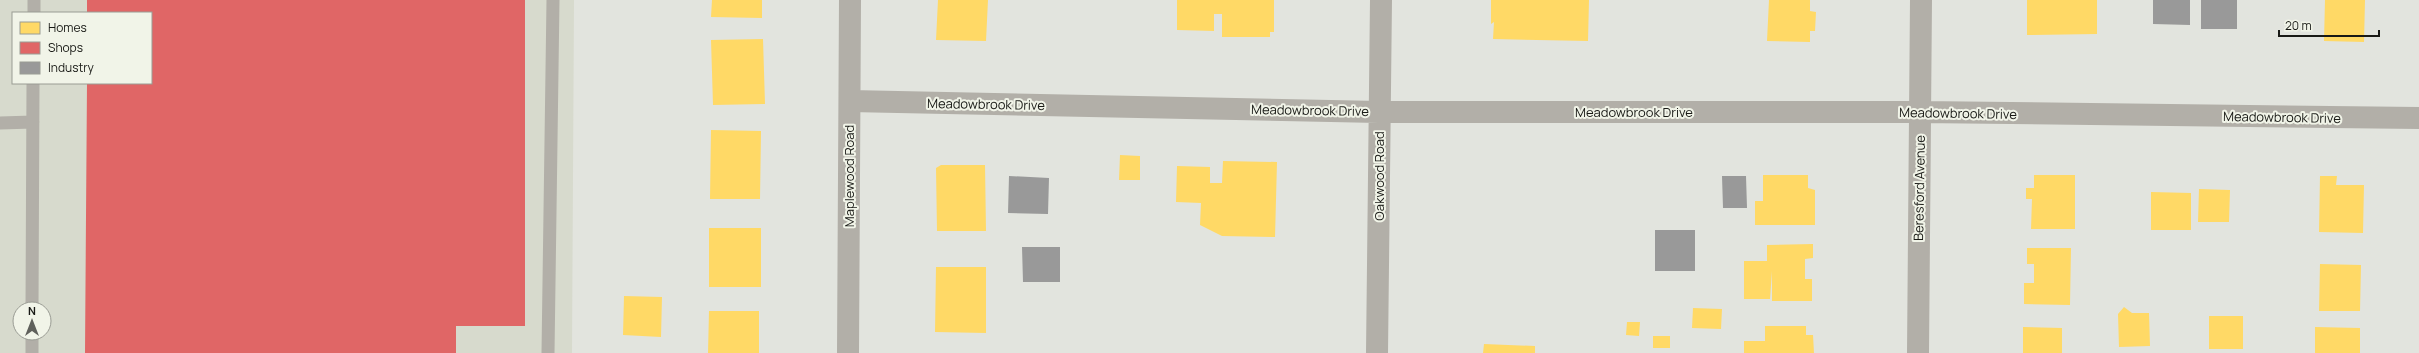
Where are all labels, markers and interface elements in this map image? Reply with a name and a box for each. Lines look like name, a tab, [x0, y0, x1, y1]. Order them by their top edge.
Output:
legend	[12, 12, 152, 84]
scale bar	[2279, 12, 2379, 38]
text: 20 m	[2285, 17, 2312, 34]
text: Homes	[48, 19, 87, 36]
text: Shops	[48, 39, 83, 56]
text: Industry	[48, 59, 94, 76]
street label: Meadowbrook Drive	[927, 94, 1045, 114]
street label: Meadowbrook Drive	[1251, 100, 1369, 120]
street label: Meadowbrook Drive	[1575, 103, 1693, 121]
street label: Meadowbrook Drive	[1899, 103, 2017, 123]
street label: Meadowbrook Drive	[2223, 107, 2341, 127]
street label: Maplewood Road	[840, 125, 858, 227]
street label: Oakwood Road	[1370, 131, 1388, 221]
street label: Beresford Avenue	[1909, 134, 1929, 241]
north arrow	[12, 301, 52, 341]
text: N	[28, 303, 36, 318]

